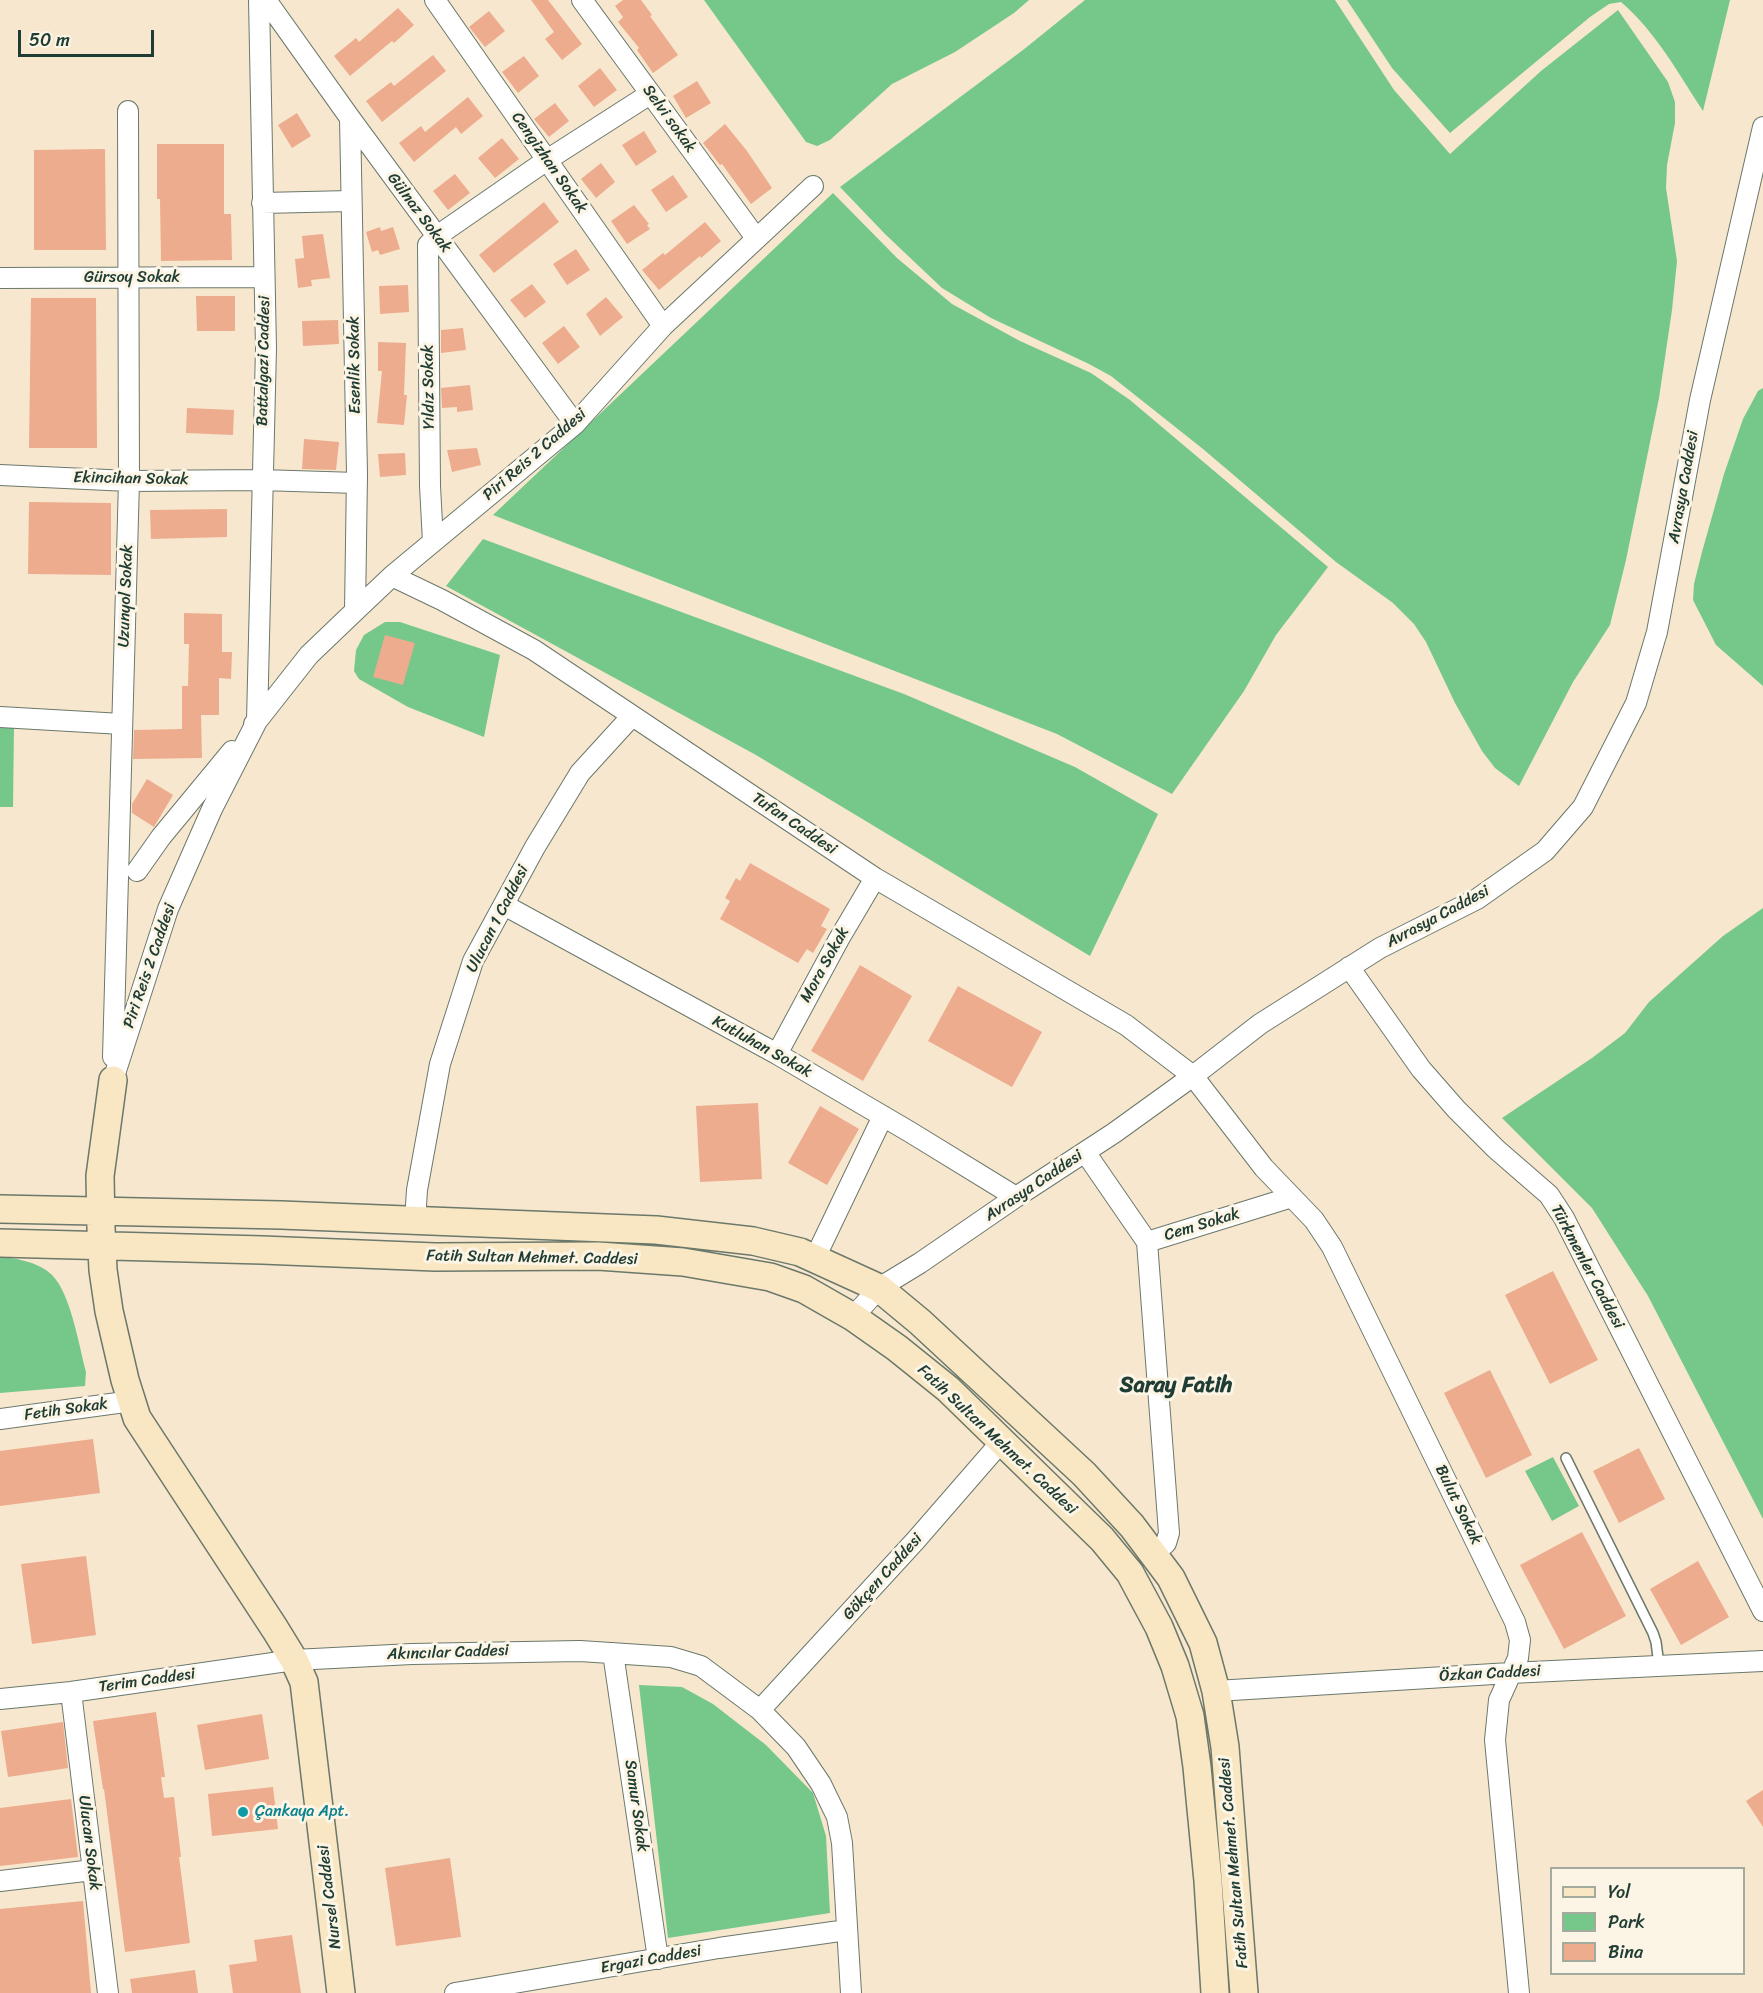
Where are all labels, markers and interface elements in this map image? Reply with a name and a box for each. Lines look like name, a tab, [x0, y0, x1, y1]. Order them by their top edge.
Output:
scale bar	[21, 18, 158, 56]
text: 50 m	[29, 24, 70, 56]
street label: Selvi sokak	[638, 81, 700, 157]
street label: Cengizhan Sokak	[507, 109, 591, 217]
street label: Gülnaz Sokak	[383, 169, 455, 257]
street label: Gürsoy Sokak	[84, 268, 180, 288]
street label: Battalgazi Caddesi	[253, 296, 275, 426]
street label: Esenlik Sokak	[345, 316, 365, 414]
street label: Yıldız Sokak	[419, 344, 439, 430]
street label: Piri Reis 2 Caddesi	[479, 405, 591, 505]
street label: Avrasya Caddesi	[1665, 429, 1703, 545]
street label: Ekincihan Sokak	[73, 468, 189, 490]
street label: Uzunyol Sokak	[115, 544, 137, 648]
street label: Tufan Caddesi	[748, 789, 840, 859]
street label: Ulucan 1 Caddesi	[463, 862, 533, 976]
street label: Avrasya Caddesi	[1383, 882, 1493, 952]
street label: Piri Reis 2 Caddesi	[120, 901, 180, 1031]
street label: Mora Sokak	[796, 924, 854, 1006]
street label: Kutluhan Sokak	[709, 1012, 815, 1082]
street label: Avrasya Caddesi	[982, 1146, 1086, 1226]
street label: Türkmenler Caddesi	[1546, 1202, 1628, 1332]
street label: Cem Sokak	[1162, 1204, 1242, 1246]
street label: Fatih Sultan Mehmet. Caddesi	[426, 1247, 638, 1269]
street label: Fatih Sultan Mehmet. Caddesi	[913, 1361, 1081, 1519]
district label: Saray Fatih	[1120, 1373, 1232, 1399]
street label: Fetih Sokak	[23, 1395, 109, 1425]
street label: Bulut Sokak	[1430, 1462, 1486, 1548]
street label: Gökçen Caddesi	[839, 1530, 927, 1624]
street label: Akıncılar Caddesi	[387, 1641, 509, 1665]
street label: Özkan Caddesi	[1439, 1662, 1541, 1686]
street label: Terim Caddesi	[98, 1665, 196, 1697]
street label: Fatih Sultan Mehmet. Caddesi	[1215, 1757, 1253, 1969]
street label: Samur Sokak	[620, 1759, 652, 1853]
street label: Ulucan Sokak	[74, 1794, 104, 1892]
place label: Çankaya Apt.	[255, 1802, 349, 1822]
marker: Çankaya Apt.	[236, 1805, 250, 1819]
street label: Nursel Caddesi	[314, 1844, 346, 1950]
legend	[1550, 1867, 1745, 1975]
text: Yol	[1608, 1876, 1630, 1908]
text: Park	[1608, 1906, 1645, 1938]
text: Bina	[1608, 1936, 1643, 1968]
street label: Ergazi Caddesi	[599, 1942, 703, 1978]

